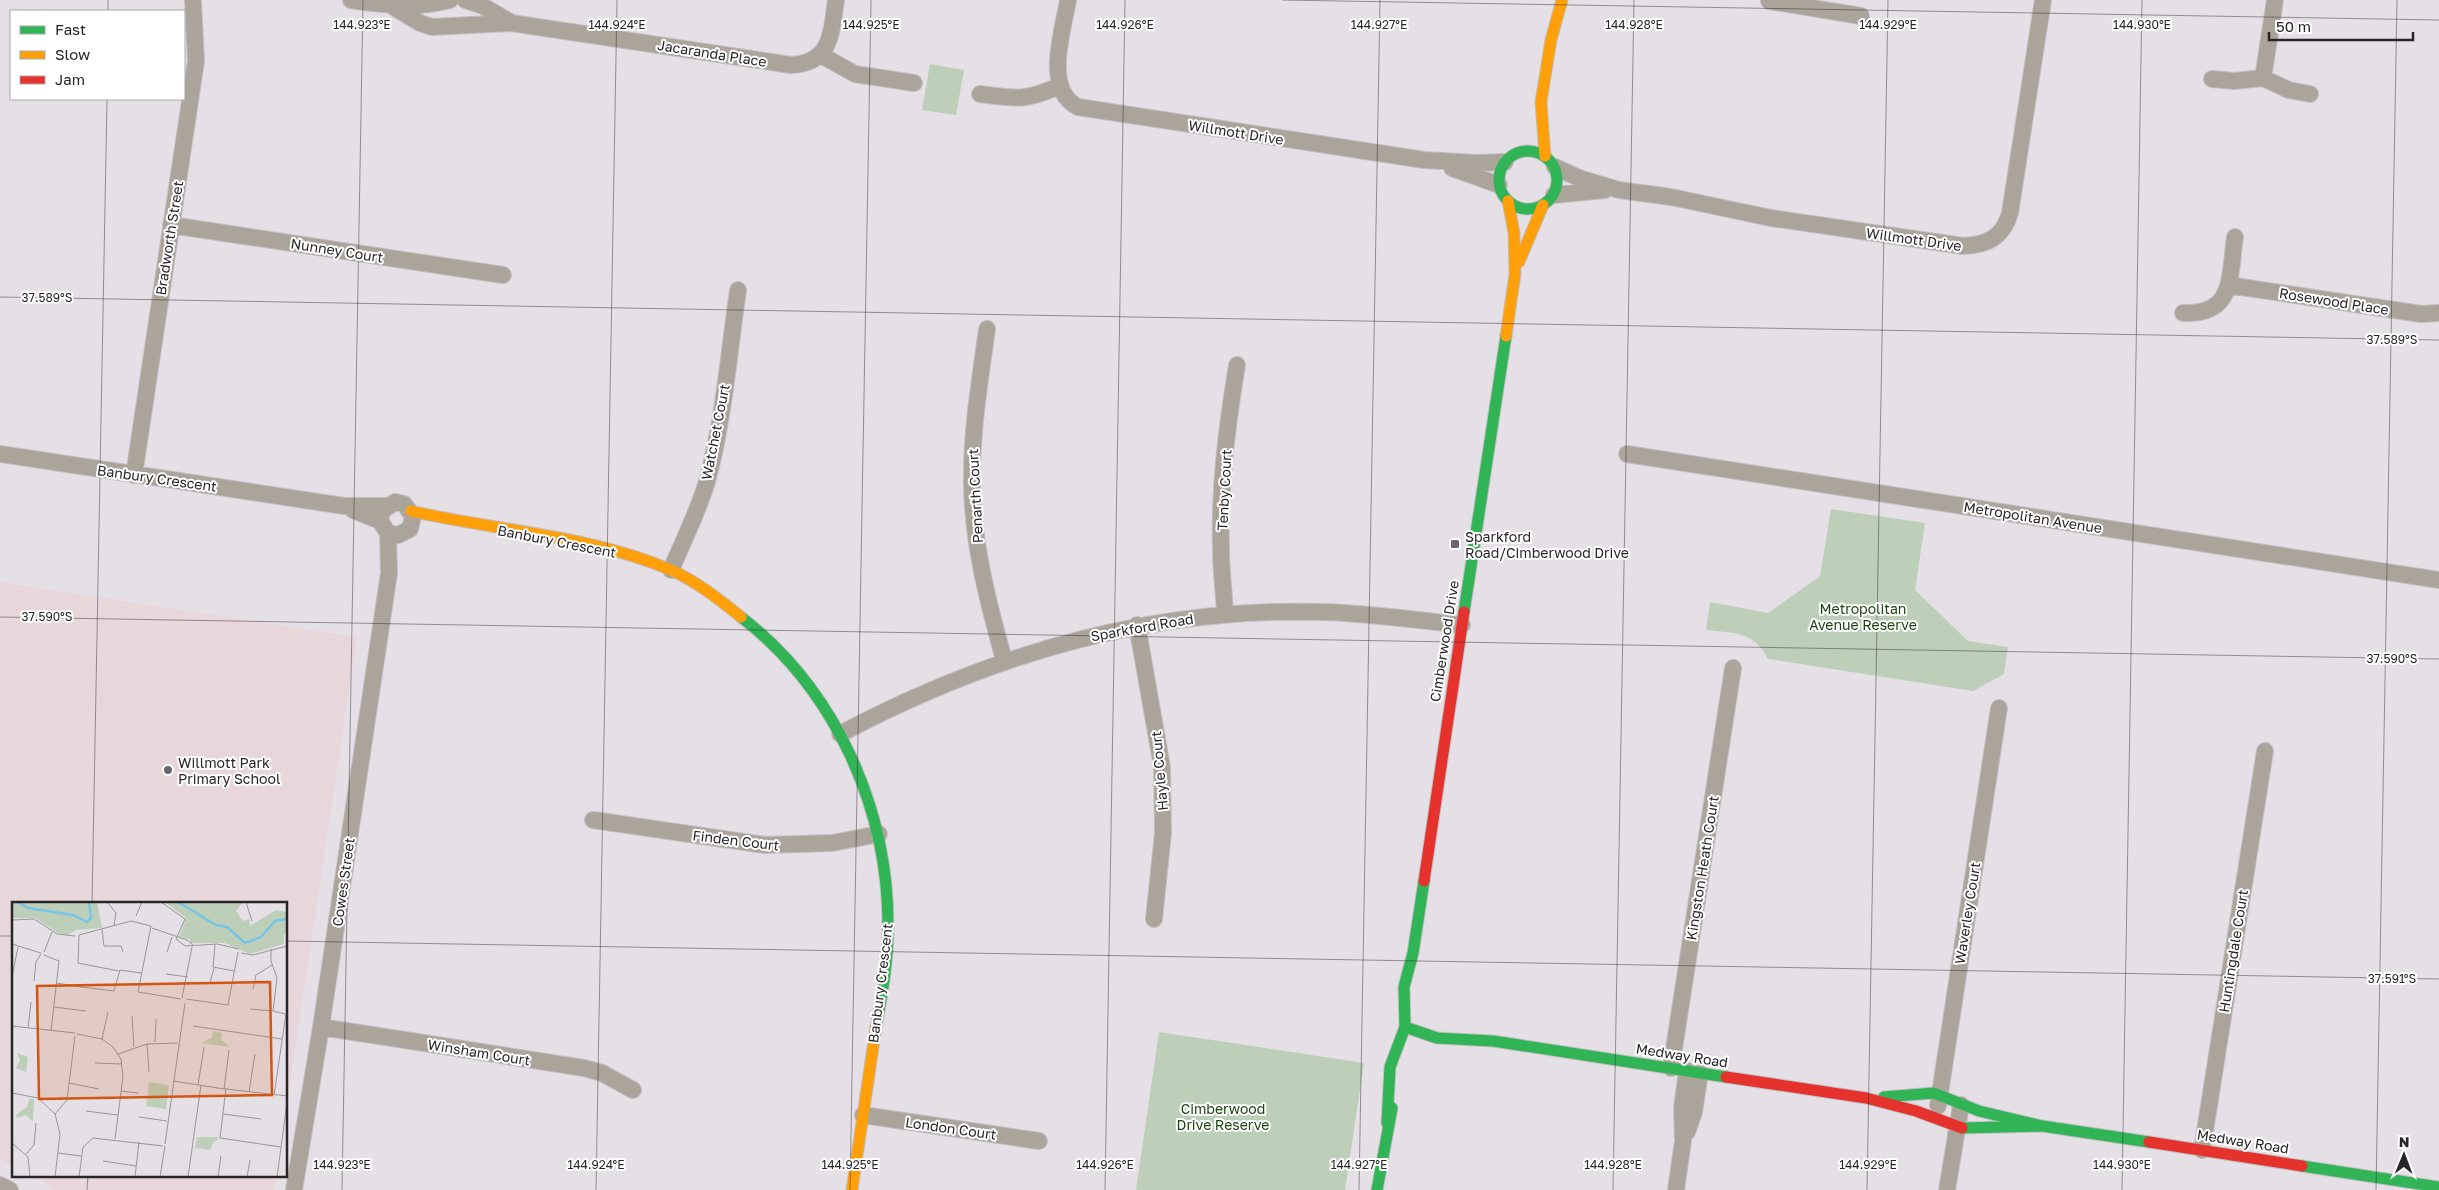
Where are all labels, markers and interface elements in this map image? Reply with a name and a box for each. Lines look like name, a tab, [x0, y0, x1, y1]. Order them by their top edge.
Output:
legend	[10, 10, 185, 100]
scale bar	[2269, 10, 2413, 42]
text: 144.923°E	[333, 17, 391, 32]
text: 144.924°E	[588, 17, 646, 32]
text: 144.925°E	[842, 17, 900, 32]
text: 144.926°E	[1096, 17, 1154, 32]
text: 144.927°E	[1351, 17, 1407, 32]
text: 144.928°E	[1605, 17, 1663, 32]
text: 144.929°E	[1859, 17, 1917, 32]
text: 144.930°E	[2113, 17, 2171, 32]
text: 50 m	[2276, 17, 2311, 35]
text: Fast	[55, 20, 86, 38]
street label: Jacaranda Place	[656, 36, 768, 70]
text: Slow	[55, 45, 90, 63]
text: Jam	[55, 70, 85, 88]
street label: Willmott Drive	[1187, 116, 1285, 148]
street label: Bradworth Street	[152, 180, 186, 296]
street label: Willmott Drive	[1865, 224, 1963, 254]
street label: Nunney Court	[290, 234, 384, 266]
street label: Rosewood Place	[2278, 284, 2390, 318]
text: 37.589°S	[22, 290, 73, 305]
text: 37.589°S	[2367, 332, 2418, 347]
street label: Watchet Court	[697, 383, 733, 481]
street label: Penarth Court	[964, 448, 986, 544]
street label: Tenby Court	[1213, 449, 1235, 531]
street label: Banbury Crescent	[96, 461, 218, 495]
street label: Metropolitan Avenue	[1963, 498, 2103, 536]
street label: Banbury Crescent	[496, 521, 618, 561]
place label: Sparkford Road/Cimberwood Drive	[1465, 528, 1629, 561]
marker: Sparkford Road/Cimberwood Drive	[1449, 538, 1461, 550]
street label: Cimberwood Drive	[1426, 579, 1462, 703]
park label: Metropolitan Avenue Reserve	[1809, 600, 1917, 633]
text: 37.590°S	[21, 609, 73, 624]
street label: Sparkford Road	[1089, 610, 1195, 644]
text: 37.590°S	[2366, 651, 2418, 666]
street label: Hayle Court	[1147, 731, 1171, 811]
place label: Willmott Park Primary School	[178, 754, 280, 787]
marker: Willmott Park Primary School	[162, 764, 174, 776]
street label: Kingston Heath Court	[1682, 794, 1722, 942]
street label: Finden Court	[692, 826, 780, 854]
street label: Cowes Street	[328, 837, 358, 927]
street label: Waverley Court	[1951, 861, 1983, 965]
street label: Huntingdale Court	[2215, 888, 2251, 1014]
inset map	[12, 902, 288, 1178]
street label: Banbury Crescent	[864, 922, 896, 1044]
text: 37.591°S	[2368, 971, 2417, 986]
street label: Winsham Court	[427, 1036, 531, 1068]
street label: Medway Road	[1635, 1039, 1729, 1071]
park label: Cimberwood Drive Reserve	[1177, 1100, 1269, 1133]
street label: London Court	[904, 1113, 998, 1143]
street label: Medway Road	[2196, 1125, 2290, 1157]
north arrow	[2379, 1130, 2429, 1180]
text: N	[2399, 1133, 2410, 1150]
text: 144.923°E	[313, 1157, 371, 1172]
text: 144.924°E	[567, 1157, 625, 1172]
text: 144.925°E	[821, 1157, 879, 1172]
text: 144.926°E	[1076, 1157, 1134, 1172]
text: 144.927°E	[1331, 1157, 1387, 1172]
text: 144.928°E	[1584, 1157, 1642, 1172]
text: 144.929°E	[1839, 1157, 1897, 1172]
text: 144.930°E	[2093, 1157, 2151, 1172]

